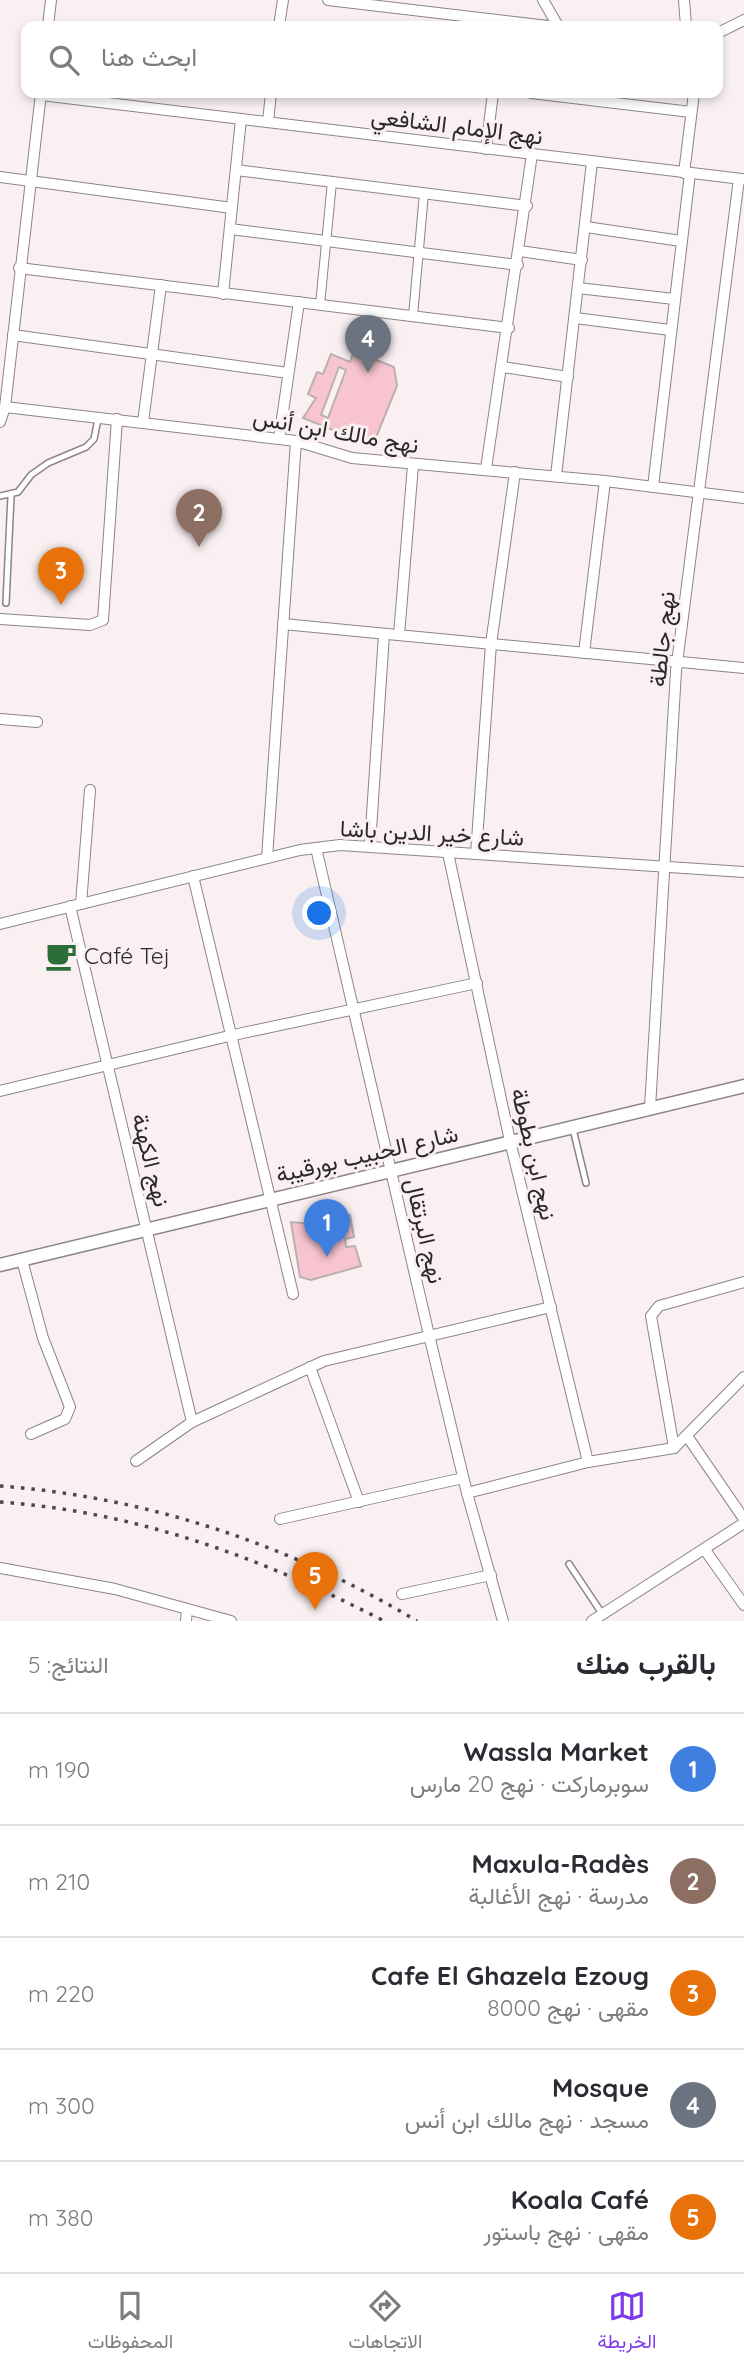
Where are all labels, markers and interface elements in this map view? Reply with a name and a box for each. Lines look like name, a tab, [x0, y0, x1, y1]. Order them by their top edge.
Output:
search box	[21, 21, 723, 98]
text: ابحث هنا	[101, 40, 197, 73]
icon: search	[45, 41, 83, 79]
street label: نهج الإمام الشافعي	[369, 101, 545, 155]
pin: 4	[345, 315, 391, 373]
street label: نهج مالك ابن أنس	[251, 402, 421, 461]
pin: 2	[176, 489, 222, 547]
pin: 3	[38, 547, 84, 605]
street label: نهج جالطة	[642, 590, 683, 688]
street label: شارع خير الدين باشا	[339, 813, 525, 854]
your location	[302, 896, 336, 930]
cafe icon: Café Tej	[44, 939, 78, 973]
place label: Café Tej	[84, 941, 170, 970]
street label: نهج ابن بطوطة	[503, 1085, 564, 1223]
street label: نهج الكهنة	[124, 1110, 177, 1210]
street label: شارع الحبيب بورقيبة	[273, 1118, 461, 1191]
street label: نهج البرتقال	[397, 1175, 452, 1287]
pin: 1	[304, 1199, 350, 1257]
pin: 5	[292, 1552, 338, 1610]
text: بالقرب منك	[576, 1644, 716, 1682]
text: النتائج: 5	[28, 1650, 109, 1679]
text: Wassla Market	[464, 1735, 649, 1768]
text: 190 m	[28, 1755, 90, 1784]
text: 1	[689, 1755, 697, 1784]
text: سوبرماركت · نهج 20 مارس	[410, 1769, 649, 1798]
text: Maxula-Radès	[471, 1847, 649, 1880]
text: 210 m	[28, 1867, 90, 1896]
text: 2	[686, 1867, 700, 1896]
text: مدرسة · نهج الأغالبة	[468, 1881, 649, 1910]
text: Cafe El Ghazela Ezoug	[371, 1959, 649, 1992]
text: 220 m	[28, 1979, 94, 2008]
text: 3	[687, 1979, 699, 2008]
text: مقهى · نهج 8000	[487, 1993, 649, 2022]
text: Mosque	[552, 2071, 649, 2104]
text: 300 m	[28, 2091, 95, 2120]
text: 4	[686, 2091, 700, 2120]
text: مسجد · نهج مالك ابن أنس	[405, 2105, 649, 2134]
text: Koala Café	[511, 2183, 649, 2216]
text: 380 m	[28, 2203, 93, 2232]
text: 5	[686, 2203, 700, 2232]
text: مقهى · نهج باستور	[484, 2217, 649, 2246]
tab: المحفوظات	[88, 2287, 173, 2358]
tab: الاتجاهات	[349, 2287, 422, 2358]
tab: الخريطة	[598, 2287, 656, 2358]

